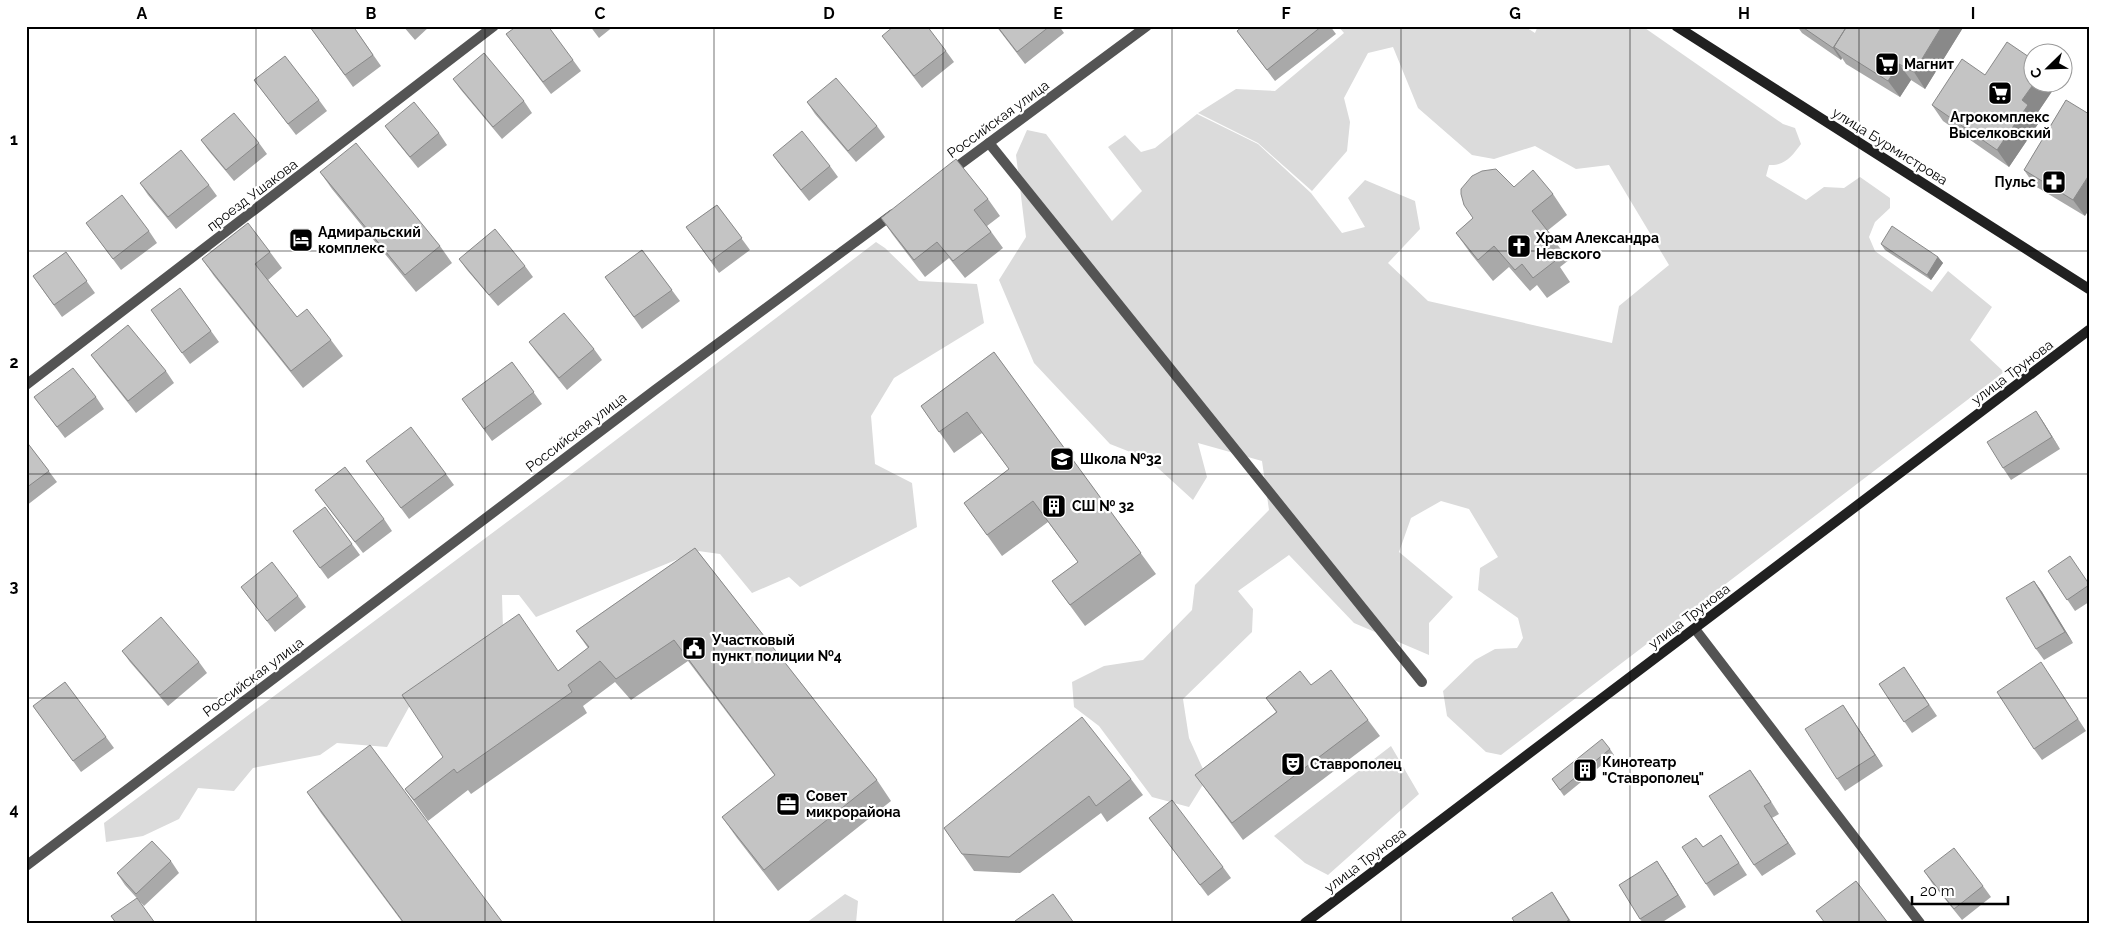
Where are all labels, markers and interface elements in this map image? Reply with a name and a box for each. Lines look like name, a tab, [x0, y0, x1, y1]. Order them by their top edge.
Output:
text: A	[137, 4, 148, 23]
text: B	[366, 4, 377, 23]
text: C	[595, 4, 606, 23]
text: D	[823, 4, 835, 23]
text: E	[1053, 4, 1063, 23]
text: F	[1281, 4, 1291, 23]
text: G	[1509, 4, 1521, 23]
text: H	[1738, 4, 1750, 23]
text: I	[1971, 4, 1975, 23]
north arrow	[2022, 42, 2072, 92]
supermarket icon: Магнит	[1874, 51, 1900, 77]
place label: Магнит	[1904, 56, 1954, 72]
text: С	[2027, 65, 2045, 81]
street label: Российская улица	[944, 77, 1052, 161]
supermarket icon: Агрокомплекс Выселковский	[1987, 80, 2013, 106]
street label: улица Бурмистрова	[1829, 104, 1951, 188]
place label: Агрокомплекс Выселковский	[1949, 109, 2051, 141]
text: 1	[10, 130, 18, 149]
street label: проезд Ушакова	[204, 156, 300, 234]
pharmacy icon: Пульс	[2041, 169, 2067, 195]
place label: Пульс	[1994, 174, 2036, 190]
place label: Адмиральский комплекс	[318, 224, 421, 256]
hotel icon: Адмиральский комплекс	[288, 227, 314, 253]
place label: Храм Александра Невского	[1535, 230, 1659, 262]
church icon: Храм Александра Невского	[1506, 233, 1532, 259]
street label: улица Трунова	[1968, 336, 2056, 408]
text: 2	[9, 353, 19, 372]
street label: Российская улица	[523, 389, 629, 475]
school or university icon: Школа №32	[1049, 446, 1075, 472]
place label: Школа №32	[1080, 451, 1162, 467]
building icon: СШ № 32	[1041, 493, 1067, 519]
place label: СШ № 32	[1072, 498, 1134, 514]
text: 3	[10, 577, 19, 596]
street label: улица Трунова	[1645, 580, 1733, 652]
place label: Участковый пункт полиции №4	[711, 632, 842, 664]
street label: Российская улица	[200, 634, 306, 720]
public building icon: Участковый пункт полиции №4	[681, 635, 707, 661]
theatre icon: Ставрополец	[1280, 751, 1306, 777]
place label: Кинотеатр "Ставрополец"	[1602, 754, 1704, 786]
place label: Ставрополец	[1310, 756, 1402, 772]
building icon: Кинотеатр "Ставрополец"	[1572, 757, 1598, 783]
place label: Совет микрорайона	[806, 788, 901, 820]
office icon: Совет микрорайона	[775, 791, 801, 817]
text: 4	[9, 800, 19, 819]
street label: улица Трунова	[1321, 824, 1409, 896]
scale bar	[1912, 874, 2009, 906]
text: 20 m	[1920, 882, 1955, 900]

